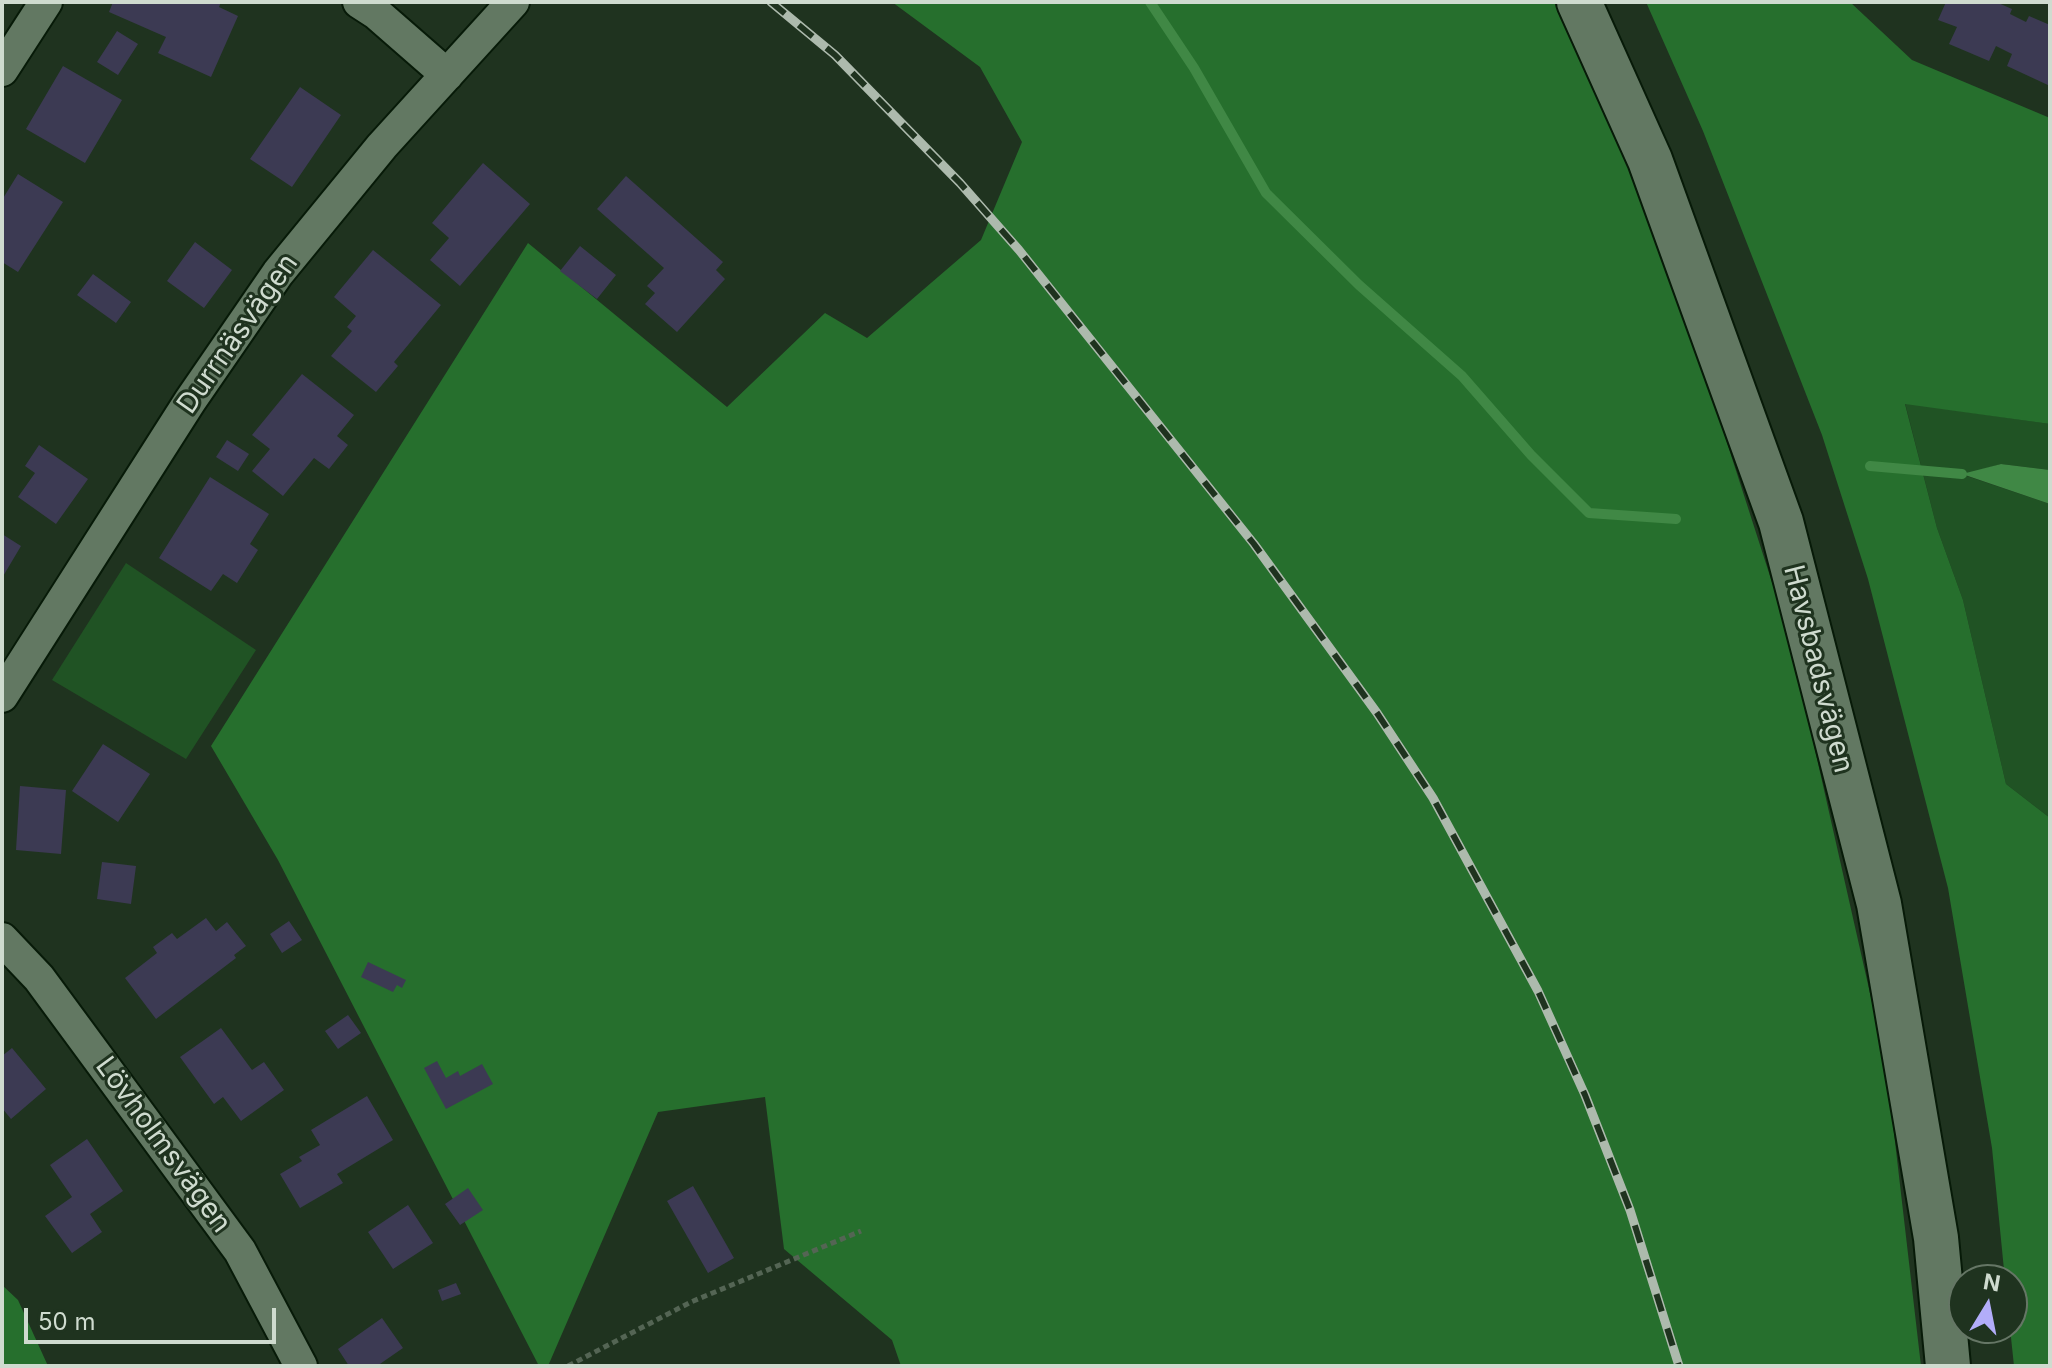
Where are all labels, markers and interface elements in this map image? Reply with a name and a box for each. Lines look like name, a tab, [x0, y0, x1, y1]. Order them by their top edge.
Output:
street label: Durrnäsvägen	[171, 248, 305, 420]
street label: Havsbadsvägen	[1776, 562, 1860, 776]
street label: Lövholmsvägen	[88, 1051, 238, 1239]
north arrow	[1948, 1264, 2028, 1344]
text: N	[1981, 1268, 2002, 1297]
scale bar	[28, 1292, 280, 1342]
text: 50 m	[38, 1307, 96, 1336]

